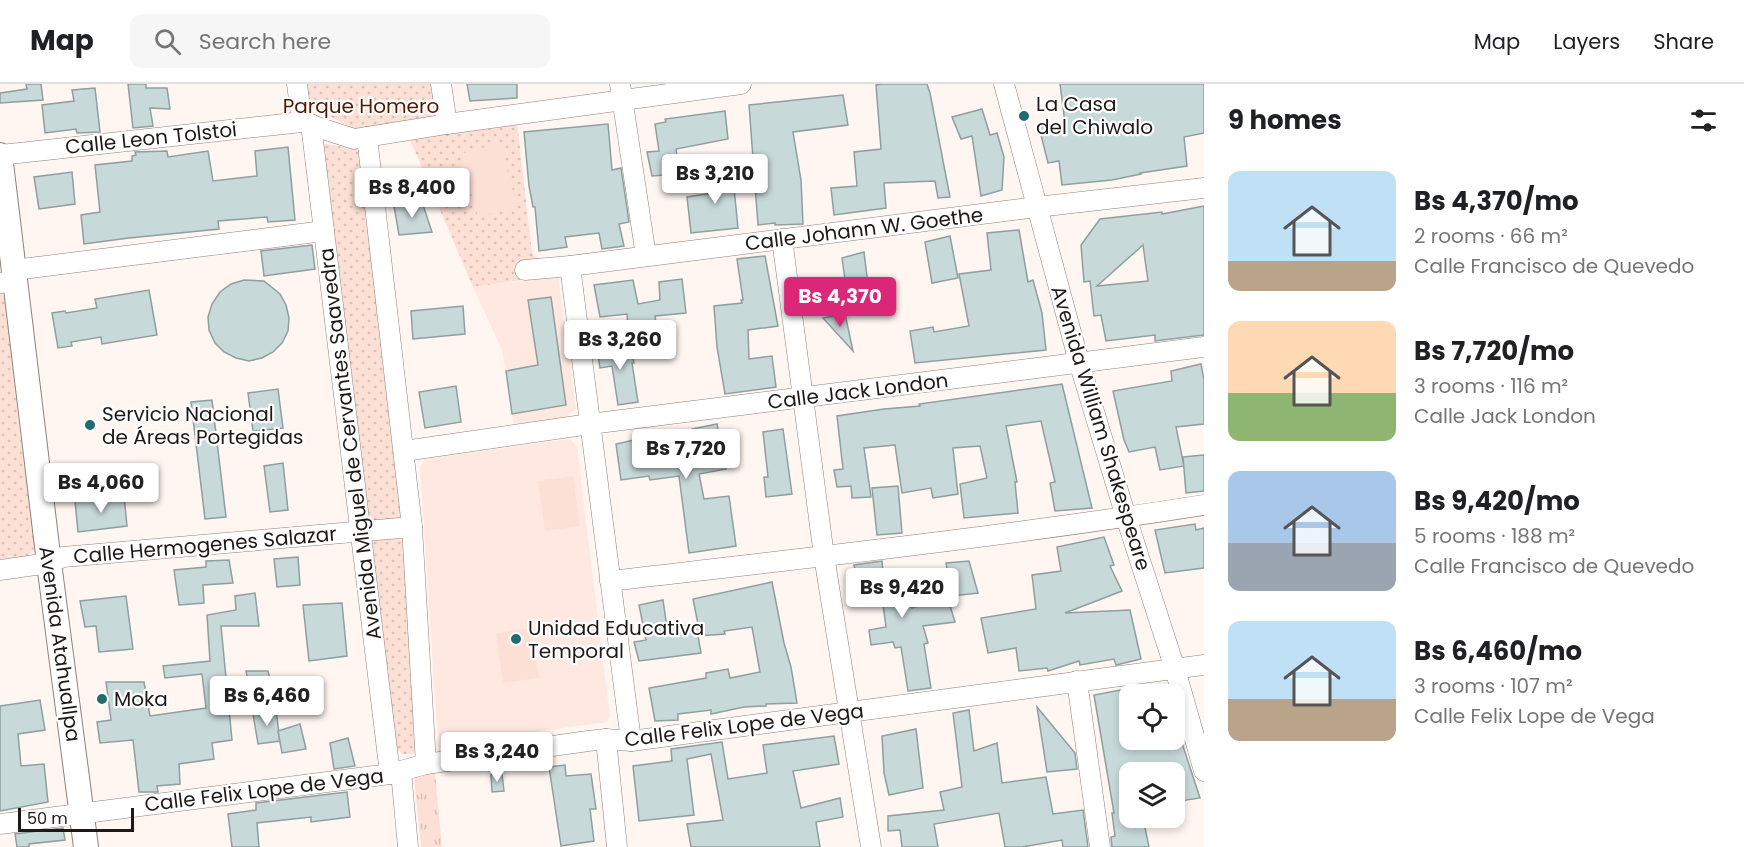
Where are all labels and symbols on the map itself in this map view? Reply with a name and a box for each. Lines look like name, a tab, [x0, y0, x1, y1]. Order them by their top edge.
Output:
place label: La Casa del Chiwalo	[1036, 90, 1153, 141]
park label: Parque Homero	[283, 92, 439, 120]
marker: La Casa del Chiwalo	[1017, 109, 1031, 123]
street label: Calle Leon Tolstoi	[64, 115, 238, 161]
pin: Bs 3,210	[653, 154, 777, 205]
pin: Bs 8,400	[350, 168, 474, 219]
street label: Calle Johann W. Goethe	[743, 201, 985, 257]
street label: Avenida Miguel de Cervantes Saavedra	[312, 246, 388, 642]
pin: Bs 4,370	[778, 277, 902, 328]
street label: Avenida William Shakespeare	[1044, 282, 1158, 574]
pin: Bs 3,260	[558, 320, 682, 371]
street label: Calle Jack London	[766, 366, 950, 416]
place label: Servicio Nacional de Áreas Portegidas	[102, 400, 303, 451]
marker: Servicio Nacional de Áreas Portegidas	[83, 418, 97, 432]
pin: Bs 7,720	[624, 429, 748, 480]
pin: Bs 4,060	[39, 463, 163, 514]
street label: Calle Hermogenes Salazar	[72, 520, 338, 570]
street label: Avenida Atahuallpa	[32, 544, 88, 744]
pin: Bs 9,420	[840, 568, 964, 619]
place label: Unidad Educativa Temporal	[528, 614, 704, 665]
marker: Unidad Educativa Temporal	[509, 632, 523, 646]
pin: Bs 6,460	[205, 676, 329, 727]
place label: Moka	[114, 685, 168, 713]
marker: Moka	[95, 692, 109, 706]
street label: Calle Felix Lope de Vega	[623, 696, 865, 754]
pin: Bs 3,240	[435, 732, 559, 783]
street label: Calle Felix Lope de Vega	[143, 761, 385, 819]
scale bar	[18, 805, 134, 832]

